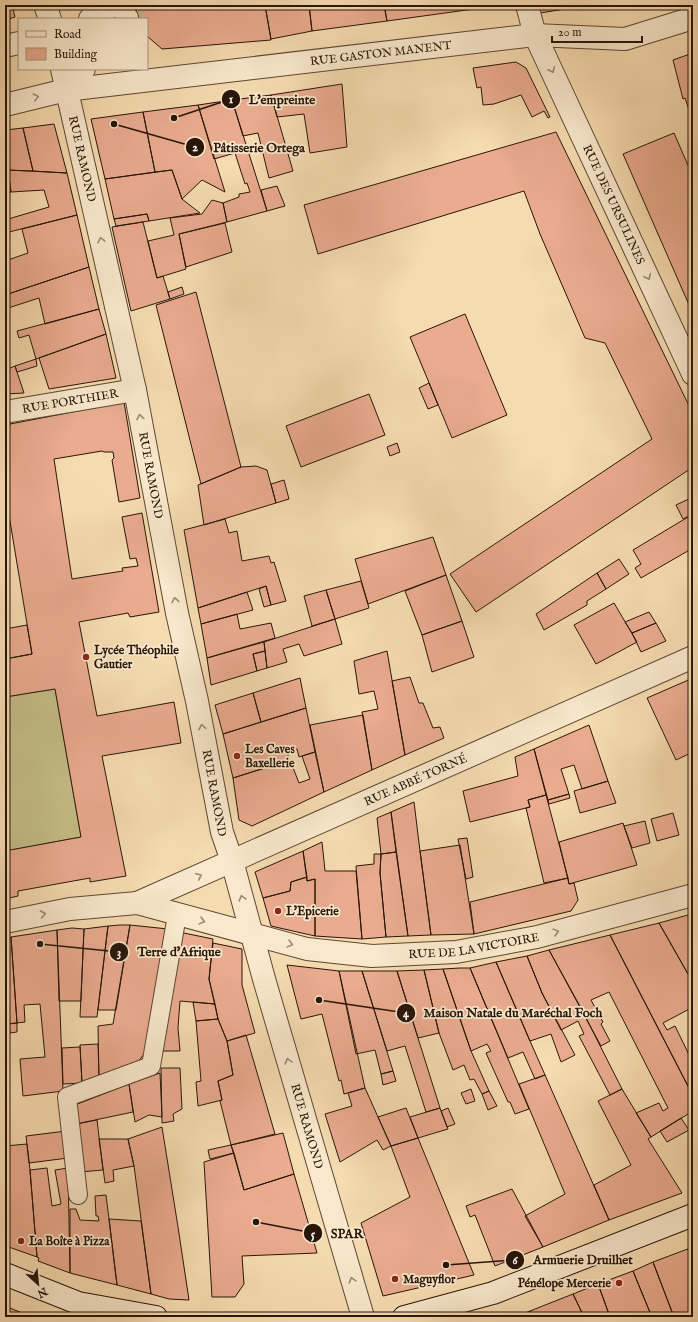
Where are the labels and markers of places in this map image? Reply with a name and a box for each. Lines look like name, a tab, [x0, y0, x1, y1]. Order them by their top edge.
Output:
callout: L'empreinte	[221, 87, 323, 112]
callout: Pâtisserie Ortega	[185, 135, 313, 160]
place label: Lycée Théophile Gautier	[93, 643, 179, 672]
marker: Lycée Théophile Gautier	[81, 652, 91, 662]
place label: Les Caves Baxellerie	[244, 742, 295, 771]
marker: Les Caves Baxellerie	[232, 751, 242, 761]
place label: L'Epicerie	[285, 904, 339, 920]
marker: L'Epicerie	[273, 906, 283, 916]
callout: Terre d'Afrique	[109, 939, 229, 964]
callout: Maison Natale du Maréchal Foch	[396, 1000, 610, 1025]
callout: SPAR	[303, 1221, 371, 1246]
place label: La Boîte à Pizza	[28, 1234, 110, 1249]
marker: La Boîte à Pizza	[16, 1236, 26, 1246]
callout: Armuerie Druilhet	[505, 1247, 641, 1272]
place label: Maguyflor	[403, 1272, 456, 1288]
marker: Maguyflor	[390, 1274, 400, 1284]
place label: Pénélope Mercerie	[518, 1276, 611, 1292]
marker: Pénélope Mercerie	[614, 1278, 624, 1288]

